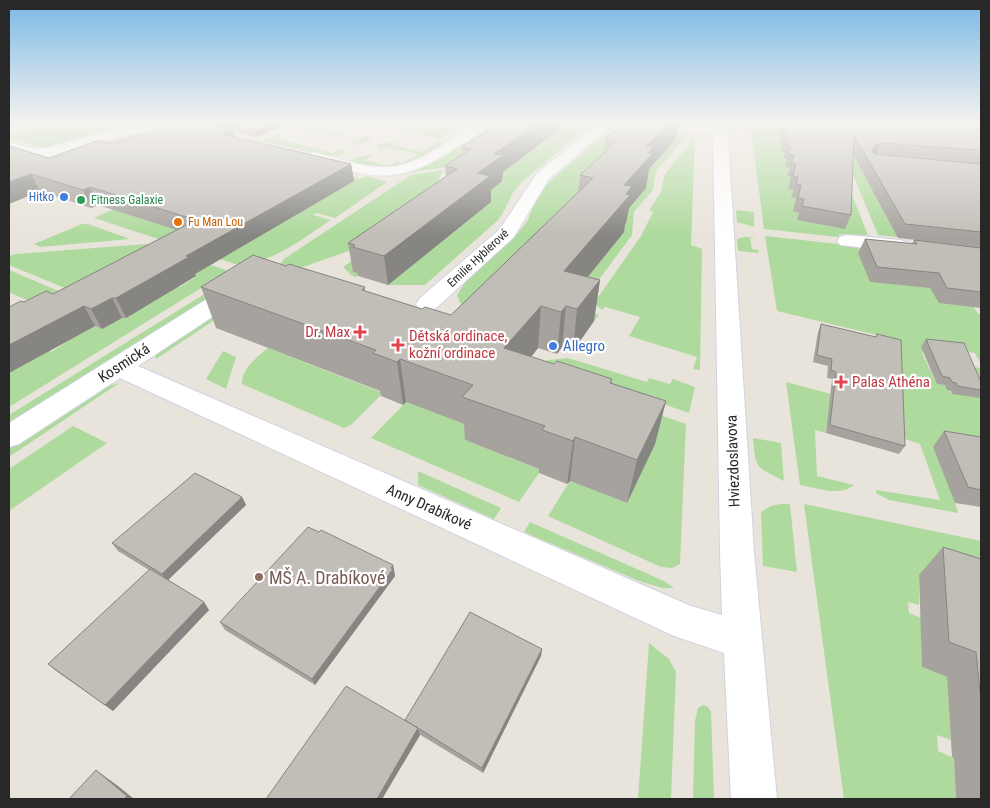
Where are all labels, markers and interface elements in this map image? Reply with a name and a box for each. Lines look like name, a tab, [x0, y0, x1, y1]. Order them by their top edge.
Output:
place label: Hitko	[29, 190, 54, 204]
marker: Hitko	[58, 191, 70, 203]
place label: Fitness Galaxie	[91, 193, 164, 207]
marker: Fitness Galaxie	[75, 194, 87, 206]
place label: Fu Man Lou	[188, 215, 243, 229]
marker: Fu Man Lou	[172, 216, 184, 228]
street label: Emilie Hyblerové	[445, 226, 512, 290]
place label: Dr. Max	[305, 323, 350, 341]
marker: Dr. Max	[354, 326, 366, 338]
place label: Dětská ordinace, kožní ordinace	[409, 327, 508, 362]
place label: Allegro	[563, 337, 605, 355]
marker: Dětská ordinace, kožní ordinace	[391, 338, 405, 352]
street label: Kosmická	[95, 340, 153, 386]
marker: Allegro	[547, 340, 559, 352]
place label: Palas Athéna	[852, 373, 930, 391]
marker: Palas Athéna	[834, 375, 848, 389]
street label: Hviezdoslavova	[722, 415, 744, 507]
street label: Anny Drabíkové	[384, 480, 474, 534]
place label: MŠ A. Drabíkové	[269, 567, 386, 588]
marker: MŠ A. Drabíkové	[253, 571, 265, 583]

